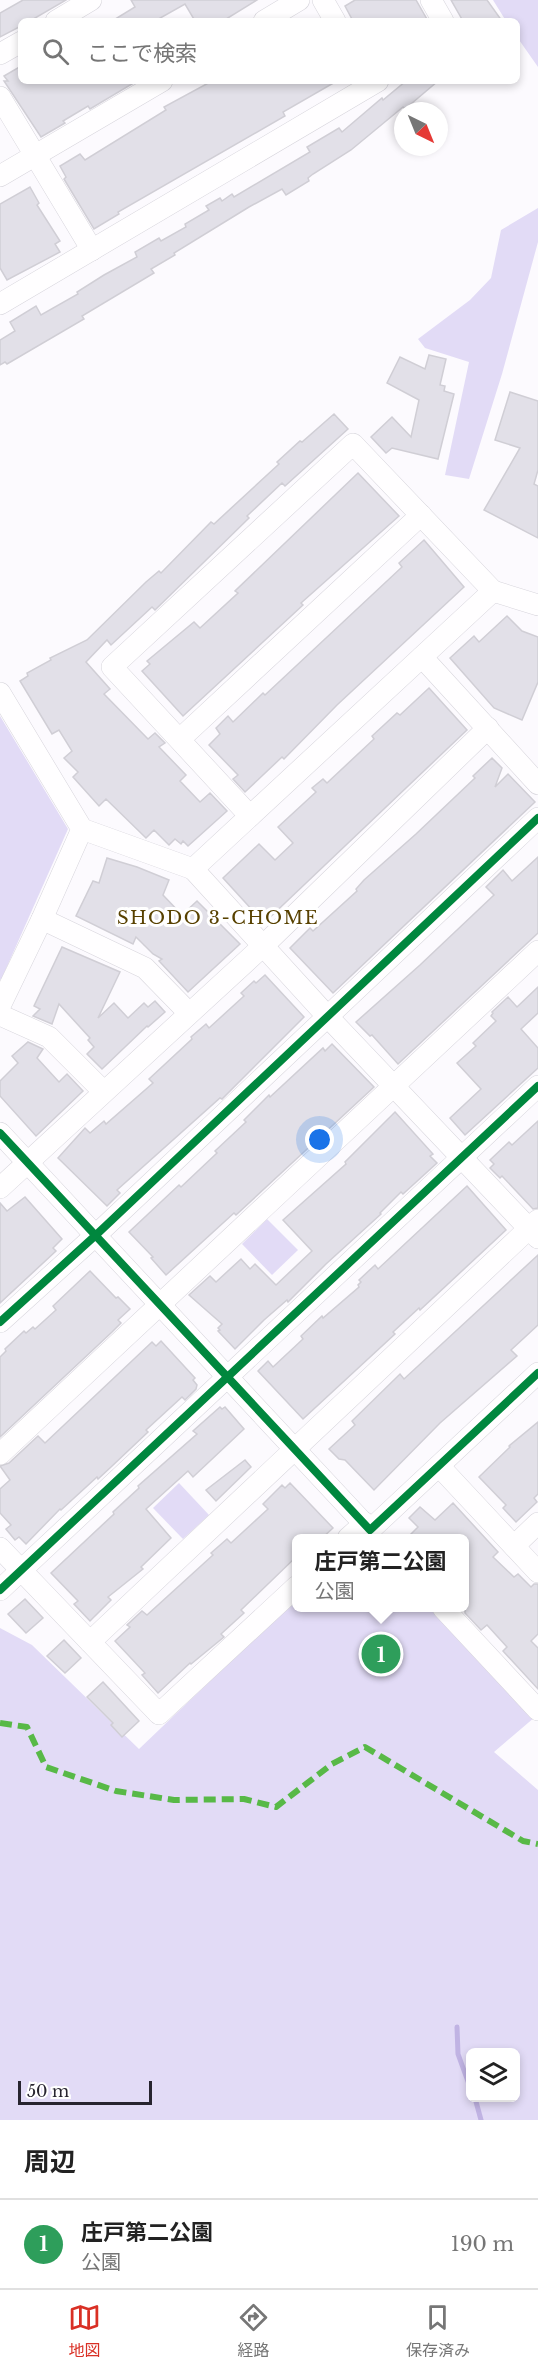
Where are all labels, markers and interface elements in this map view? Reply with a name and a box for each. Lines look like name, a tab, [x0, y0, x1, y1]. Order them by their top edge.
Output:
search box	[18, 18, 520, 84]
icon: search	[39, 35, 72, 68]
text: ここで検索	[87, 40, 197, 67]
north arrow	[394, 102, 448, 156]
district label: SHODO 3-CHOME	[117, 907, 319, 929]
your location	[305, 1125, 334, 1154]
popup	[292, 1534, 469, 1612]
text: 庄戸第二公園	[314, 1548, 447, 1575]
text: 公園	[314, 1579, 354, 1603]
pin: 1	[362, 1632, 400, 1676]
map controls	[466, 2048, 520, 2102]
button: layers	[466, 2048, 520, 2102]
scale bar	[18, 2078, 152, 2106]
text: 50 m	[27, 2081, 69, 2101]
text: 周辺	[24, 2146, 76, 2178]
text: 庄戸第二公園	[81, 2219, 213, 2246]
text: 1	[39, 2232, 48, 2256]
text: 190 m	[451, 2232, 514, 2256]
text: 公園	[81, 2250, 121, 2274]
tab: 地図	[68, 2301, 101, 2361]
tab: 経路	[237, 2301, 270, 2361]
tab: 保存済み	[406, 2301, 470, 2361]

